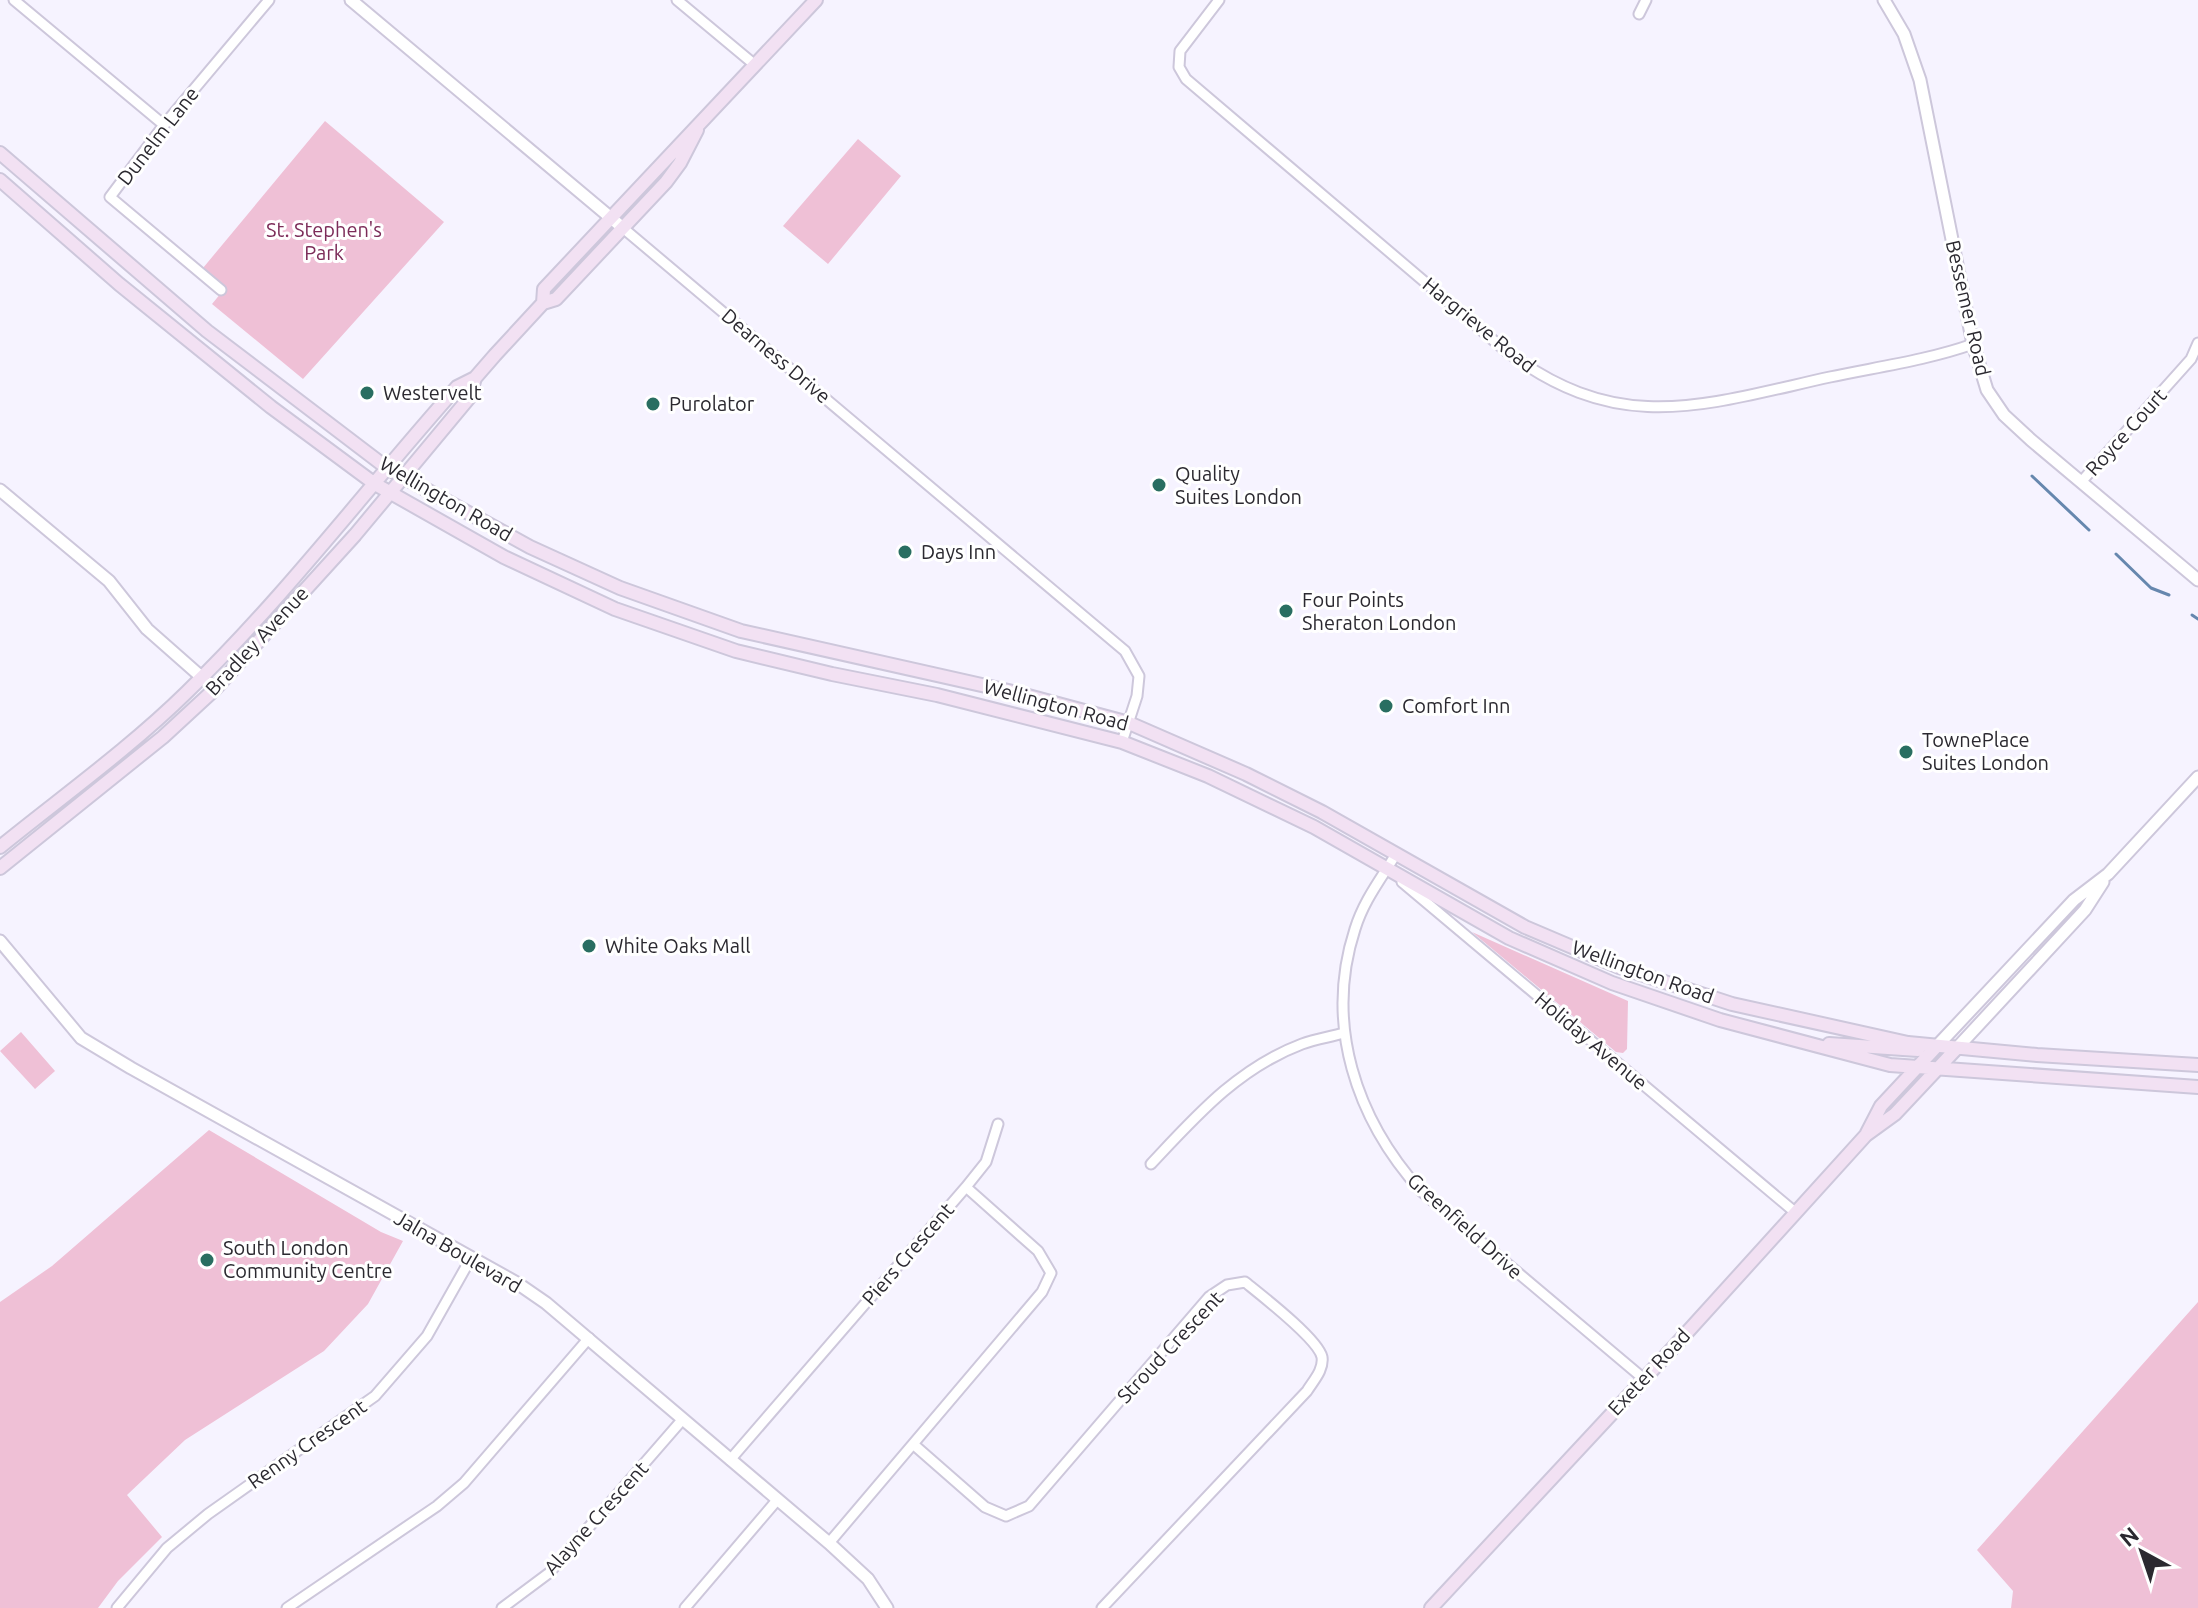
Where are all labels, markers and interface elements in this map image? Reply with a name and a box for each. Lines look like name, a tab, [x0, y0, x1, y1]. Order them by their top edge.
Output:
street label: Dunelm Lane	[112, 82, 203, 189]
park label: St. Stephen's Park	[266, 218, 382, 264]
street label: Bessemer Road	[1942, 238, 1995, 378]
street label: Hargrieve Road	[1418, 272, 1540, 377]
street label: Dearness Drive	[717, 304, 835, 408]
place label: Westervelt	[383, 381, 482, 404]
street label: Royce Court	[2080, 383, 2171, 480]
marker: Westervelt	[358, 384, 376, 402]
place label: Purolator	[669, 392, 755, 415]
marker: Purolator	[644, 395, 662, 413]
street label: Wellington Road	[376, 451, 517, 546]
place label: Quality Suites London	[1175, 462, 1302, 508]
marker: Quality Suites London	[1150, 476, 1168, 494]
place label: Days Inn	[921, 540, 996, 563]
marker: Days Inn	[896, 543, 914, 561]
street label: Bradley Avenue	[200, 582, 313, 700]
place label: Four Points Sheraton London	[1302, 588, 1456, 634]
marker: Four Points Sheraton London	[1277, 602, 1295, 620]
street label: Wellington Road	[981, 674, 1131, 735]
place label: Comfort Inn	[1402, 694, 1510, 717]
marker: Comfort Inn	[1377, 697, 1395, 715]
place label: TownePlace Suites London	[1922, 728, 2049, 774]
marker: TownePlace Suites London	[1897, 743, 1915, 761]
place label: White Oaks Mall	[605, 934, 751, 957]
street label: Wellington Road	[1569, 935, 1717, 1008]
marker: White Oaks Mall	[580, 937, 598, 955]
street label: Holiday Avenue	[1531, 987, 1652, 1094]
street label: Greenfield Drive	[1403, 1168, 1528, 1283]
street label: Piers Crescent	[857, 1198, 958, 1309]
street label: Jalna Boulevard	[391, 1206, 526, 1297]
place label: South London Community Centre	[223, 1236, 392, 1282]
marker: South London Community Centre	[198, 1251, 216, 1269]
street label: Stroud Crescent	[1112, 1286, 1227, 1407]
street label: Exeter Road	[1603, 1324, 1694, 1420]
street label: Renny Crescent	[243, 1394, 371, 1493]
street label: Alayne Crescent	[539, 1456, 653, 1579]
north arrow	[2102, 1512, 2182, 1592]
text: N	[2114, 1521, 2143, 1551]

